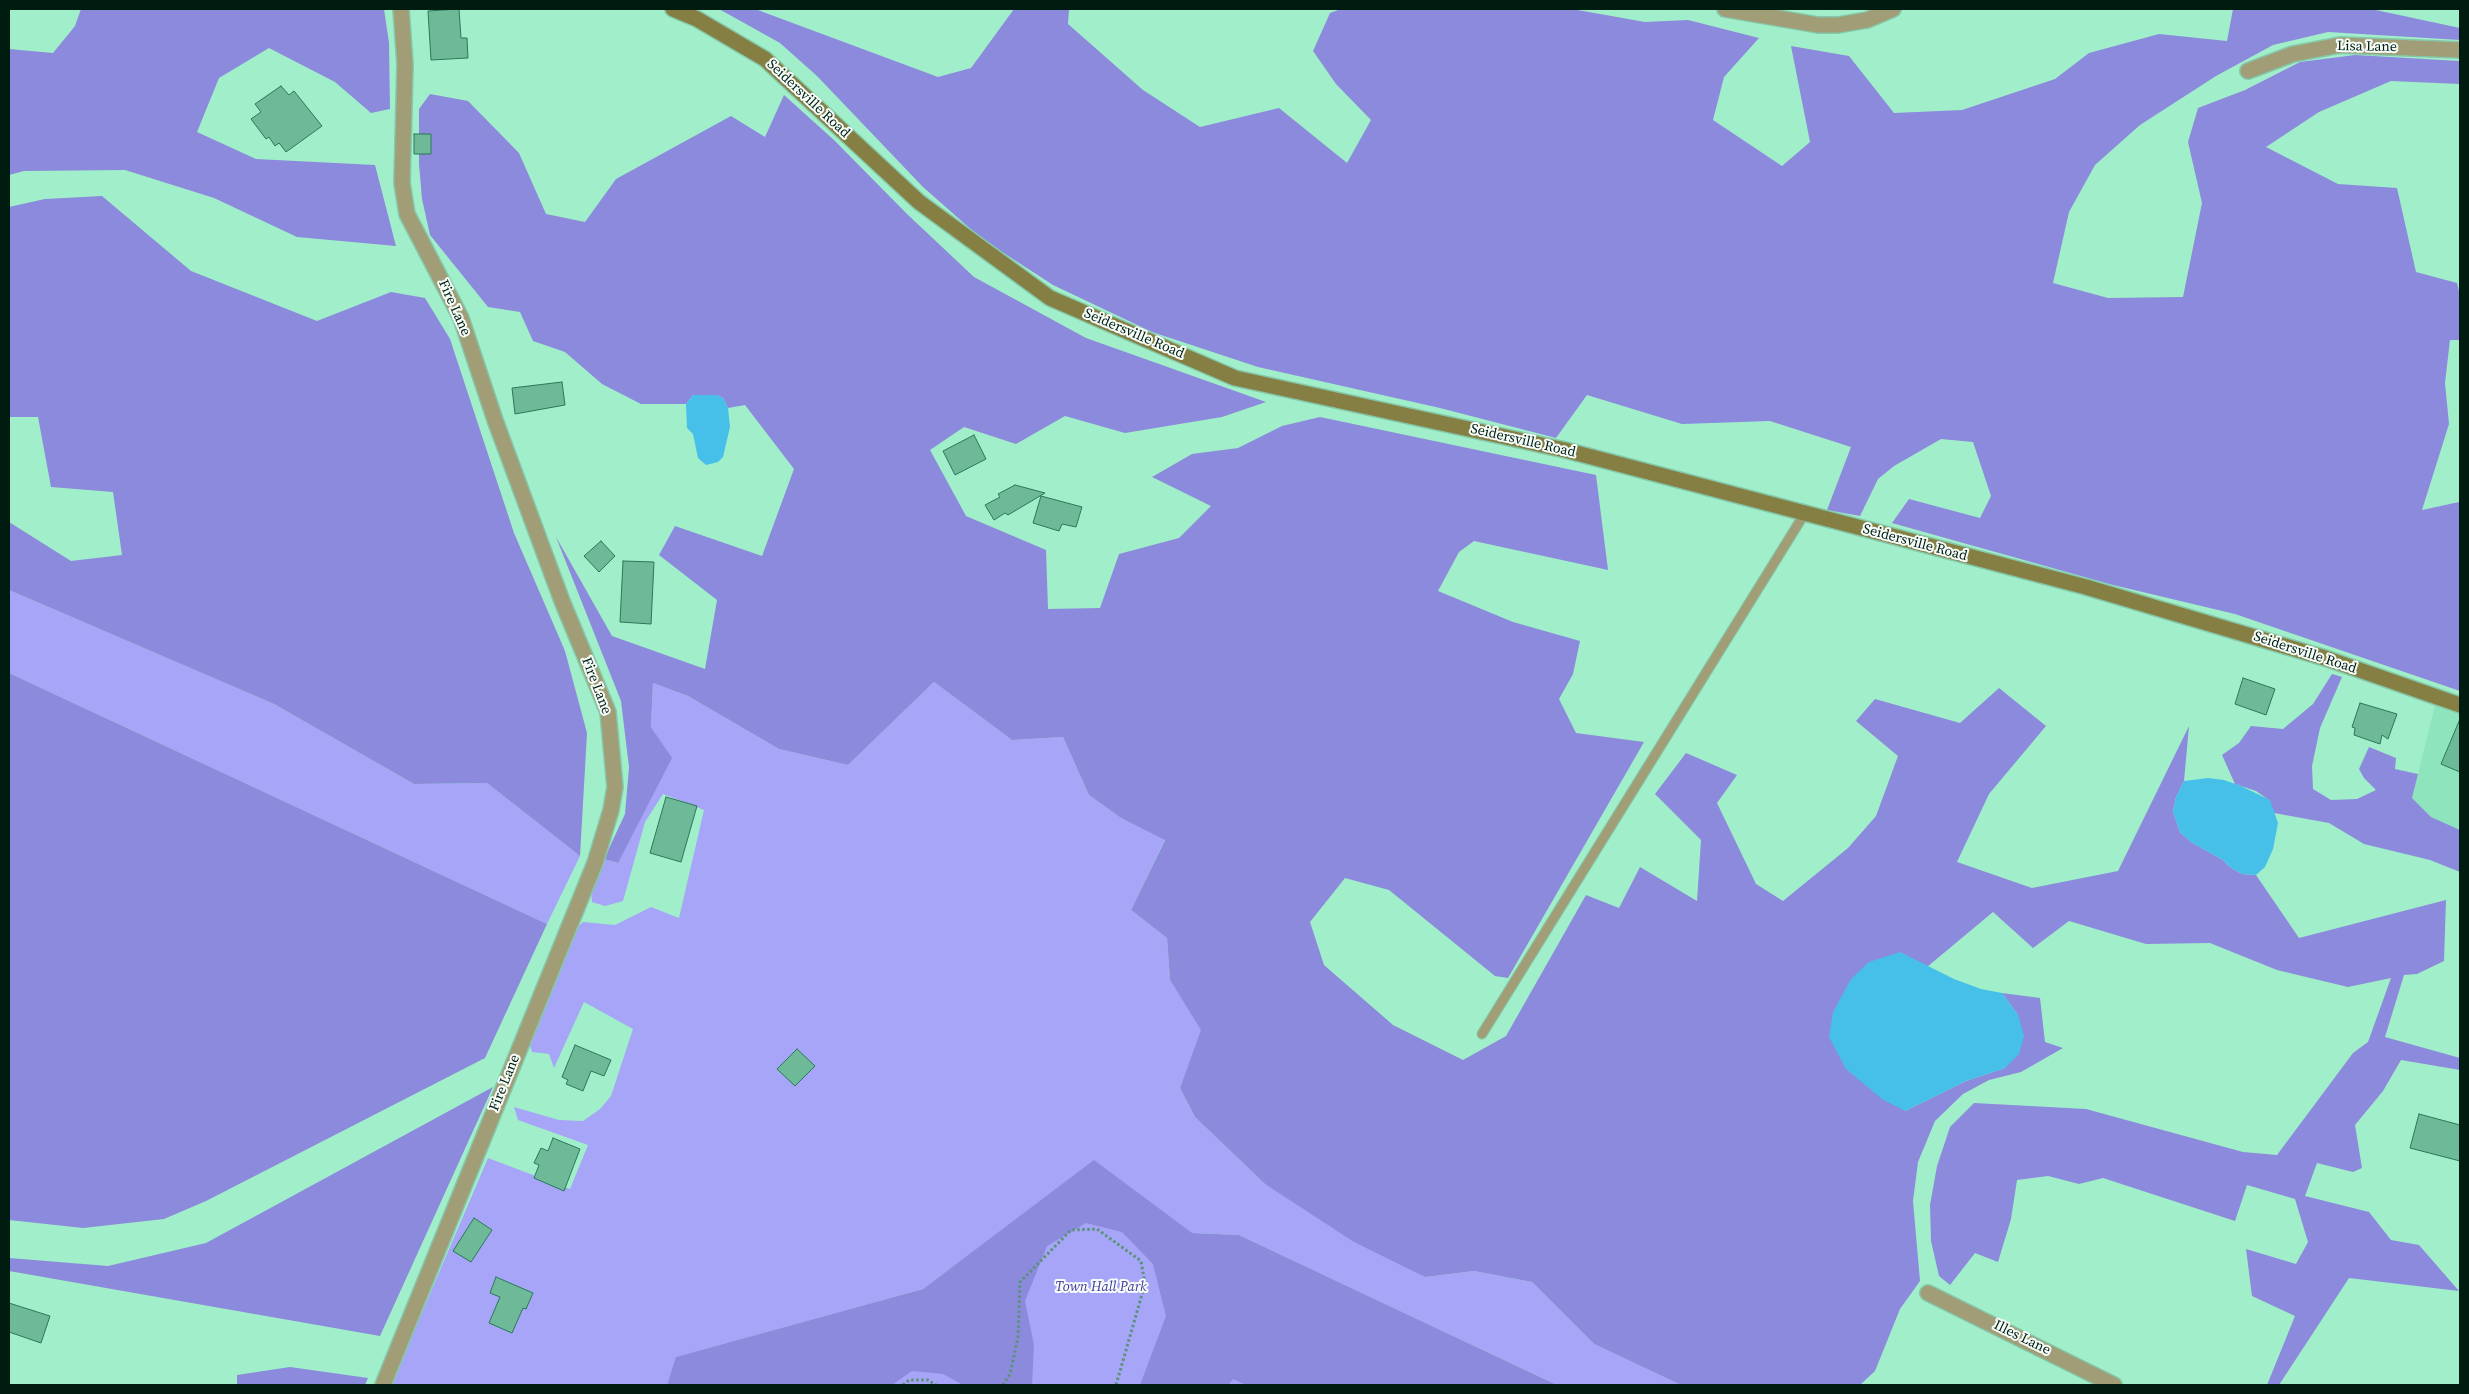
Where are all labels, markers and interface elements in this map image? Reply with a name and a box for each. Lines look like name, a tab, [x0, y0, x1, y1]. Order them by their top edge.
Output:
street label: Lisa Lane	[2337, 38, 2397, 56]
street label: Seidersville Road	[763, 56, 853, 142]
street label: Fire Lane	[434, 277, 474, 339]
street label: Seidersville Road	[1081, 305, 1187, 363]
street label: Seidersville Road	[1469, 421, 1577, 461]
street label: Seidersville Road	[1861, 521, 1969, 565]
street label: Seidersville Road	[2251, 628, 2359, 678]
street label: Fire Lane	[578, 655, 614, 717]
street label: Fire Lane	[486, 1052, 524, 1114]
park label: Town Hall Park	[1055, 1279, 1147, 1295]
street label: Illes Lane	[1991, 1317, 2053, 1359]

